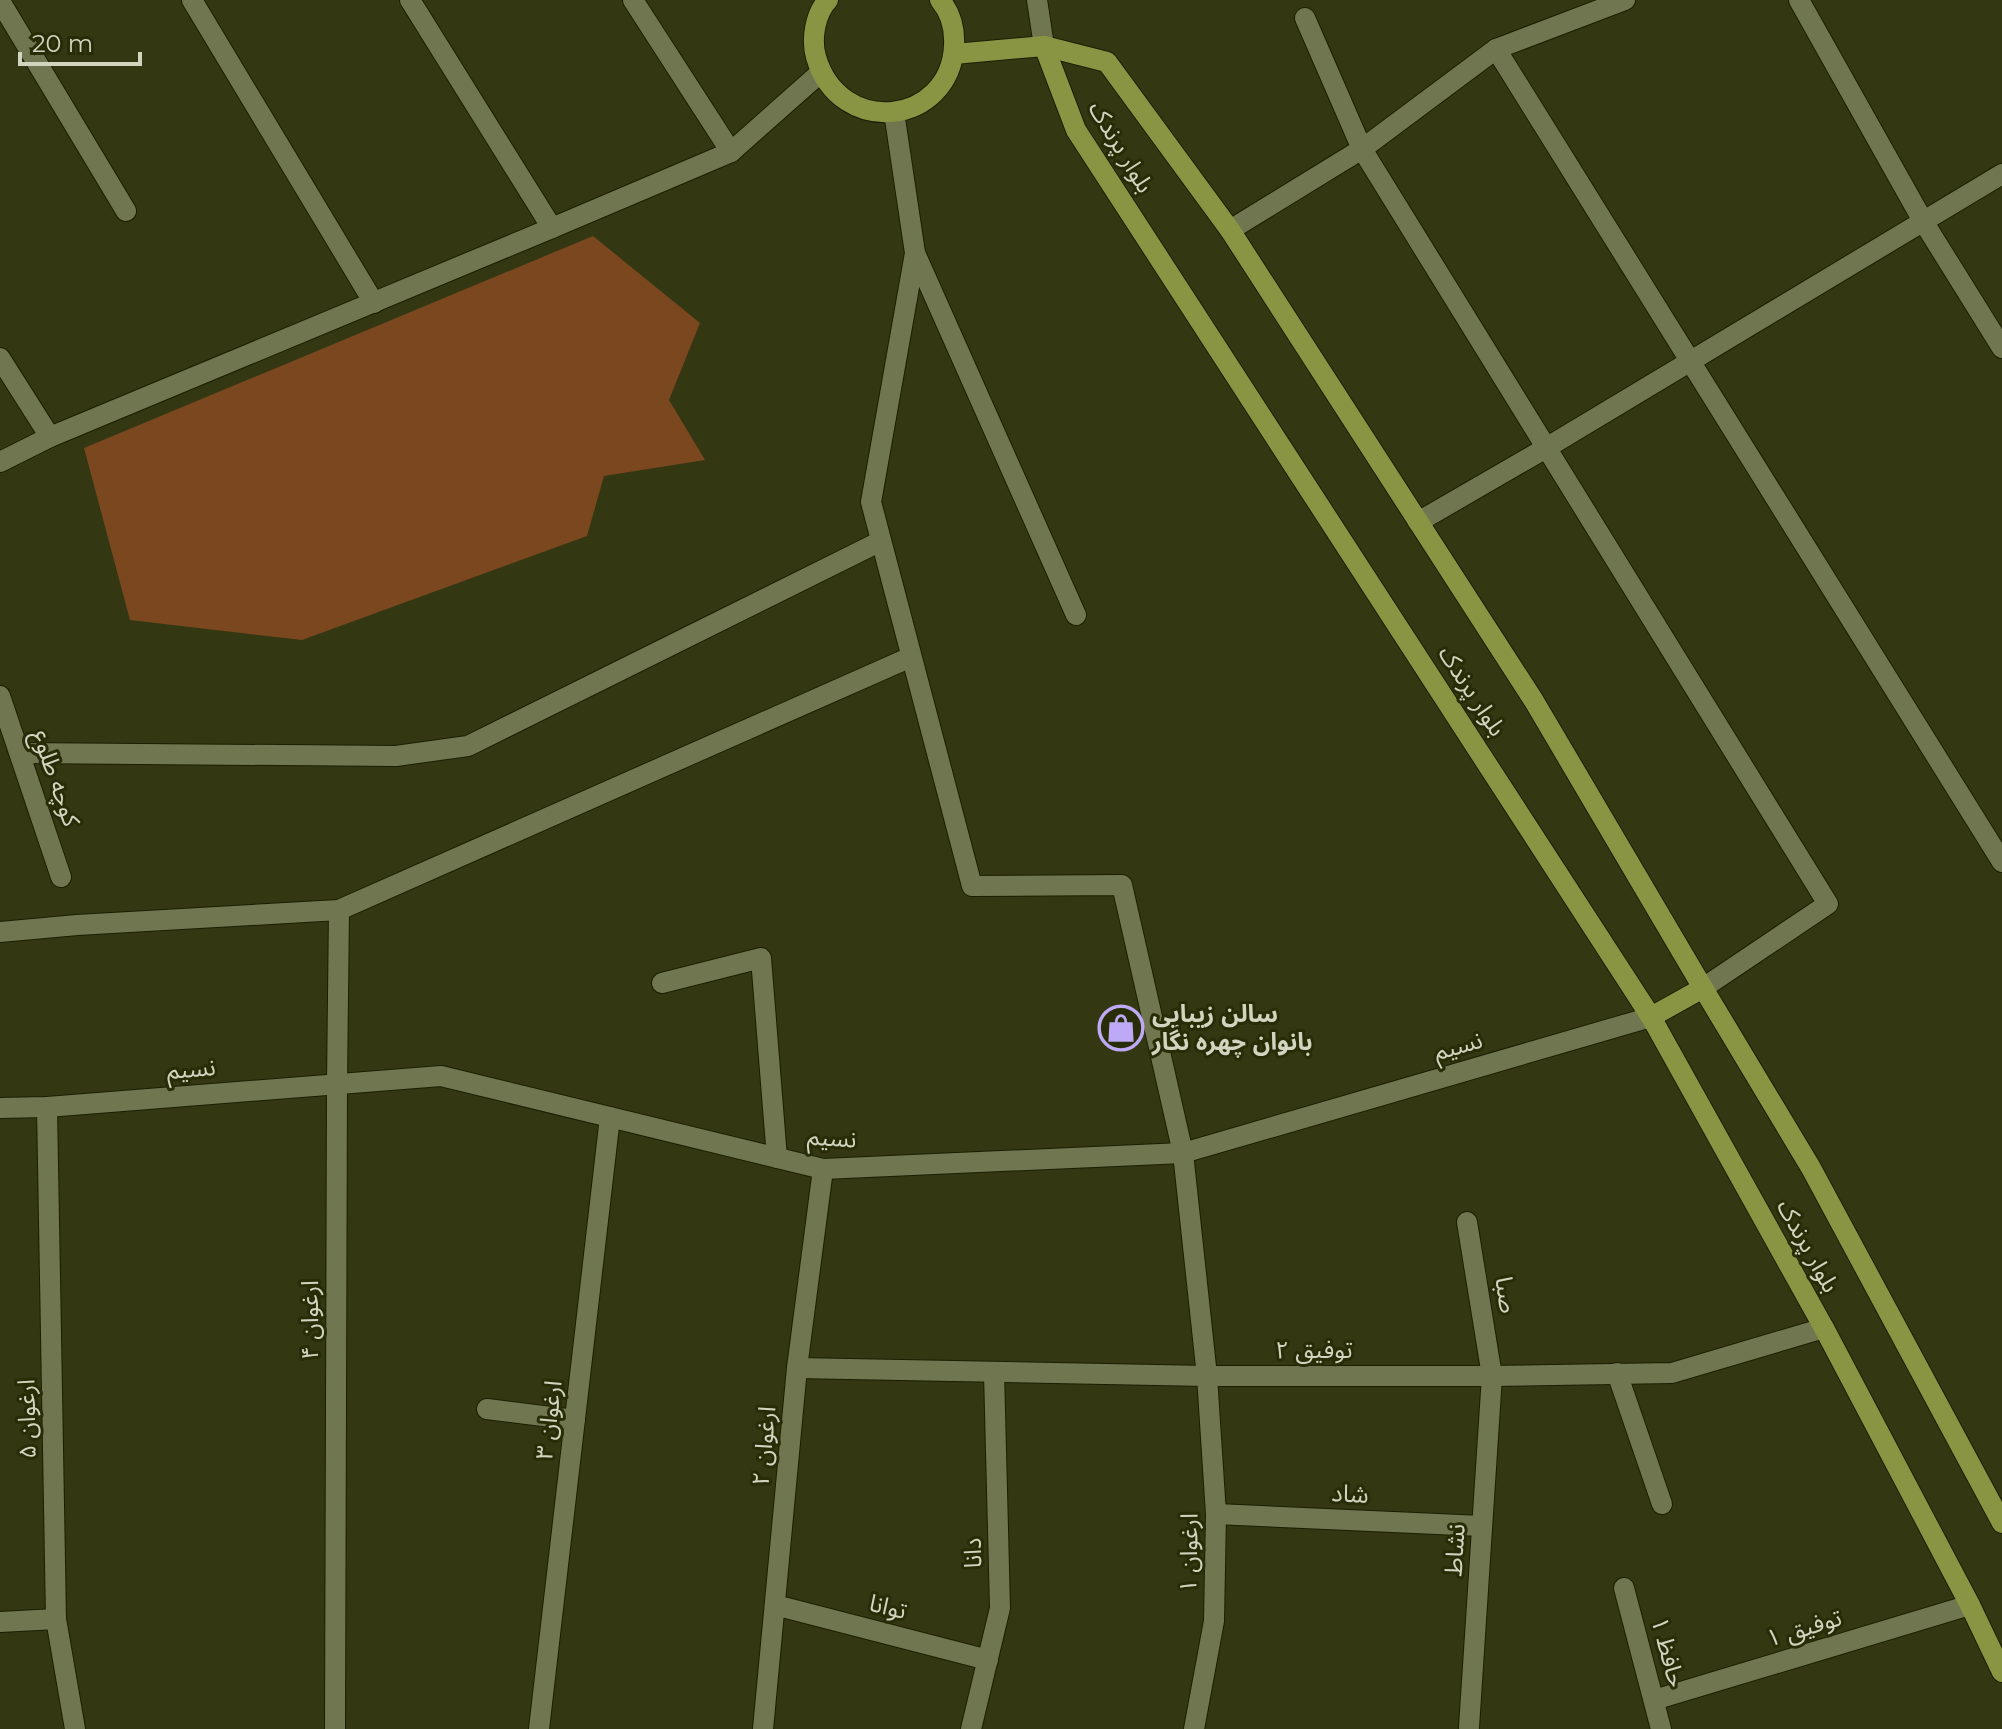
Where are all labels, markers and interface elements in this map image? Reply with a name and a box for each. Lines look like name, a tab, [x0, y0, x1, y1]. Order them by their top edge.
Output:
scale bar	[20, 16, 140, 66]
text: 20 m	[32, 29, 93, 58]
street label: بلوار پرندک	[1082, 96, 1160, 199]
street label: بلوار پرندک	[1431, 640, 1512, 742]
street label: کوچه طلوع	[24, 726, 87, 832]
place label: سالن زیبایی بانوان چهره نگار	[1151, 999, 1313, 1058]
shop icon: سالن زیبایی بانوان چهره نگار	[1097, 1004, 1145, 1052]
street label: نسیم	[1430, 1025, 1486, 1069]
street label: نسیم	[165, 1052, 217, 1088]
street label: نسیم	[806, 1121, 858, 1157]
street label: بلوار پرندک	[1770, 1194, 1846, 1298]
street label: صبا	[1489, 1274, 1524, 1315]
street label: ارغوان ۴	[295, 1280, 324, 1360]
street label: توفیق ۲	[1275, 1335, 1353, 1365]
street label: ارغوان ۵	[11, 1379, 42, 1459]
street label: ارغوان ۳	[529, 1379, 568, 1461]
street label: ارغوان ۲	[746, 1405, 781, 1487]
street label: شاد	[1331, 1478, 1369, 1509]
street label: ارغوان ۱	[1173, 1513, 1204, 1593]
street label: نشاط	[1438, 1523, 1471, 1577]
street label: دانا	[958, 1537, 987, 1569]
street label: توانا	[866, 1588, 910, 1625]
street label: توفیق ۱	[1763, 1602, 1845, 1654]
street label: حافظ ۱	[1645, 1613, 1692, 1690]

